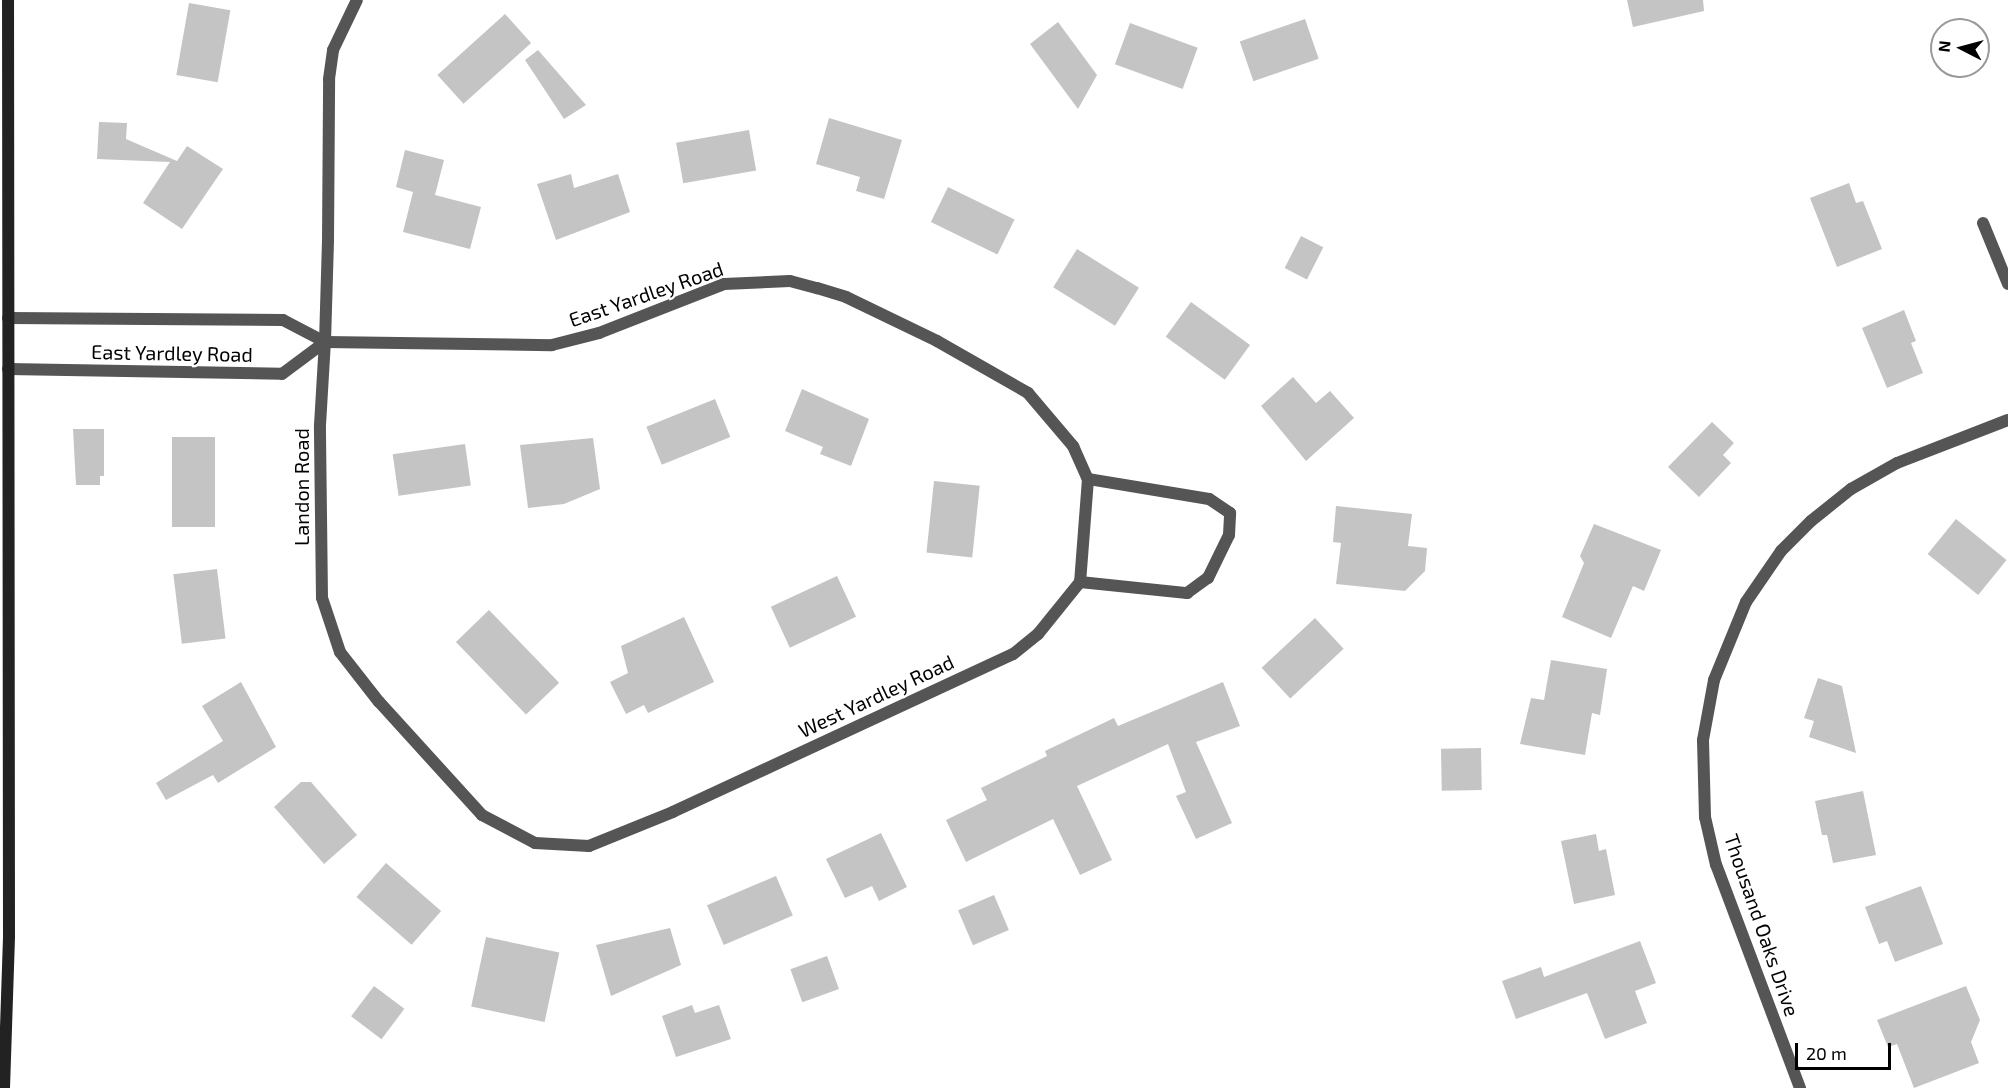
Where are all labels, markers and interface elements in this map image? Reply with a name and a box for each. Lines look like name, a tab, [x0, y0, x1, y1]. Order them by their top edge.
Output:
north arrow	[1930, 18, 1990, 78]
text: N	[1934, 40, 1954, 53]
street label: East Yardley Road	[565, 256, 727, 332]
street label: East Yardley Road	[90, 340, 254, 366]
street label: Landon Road	[289, 428, 313, 546]
street label: West Yardley Road	[794, 649, 958, 743]
street label: Thousand Oaks Drive	[1720, 831, 1804, 1019]
scale bar	[1798, 1031, 1894, 1069]
text: 20 m	[1806, 1042, 1847, 1064]

